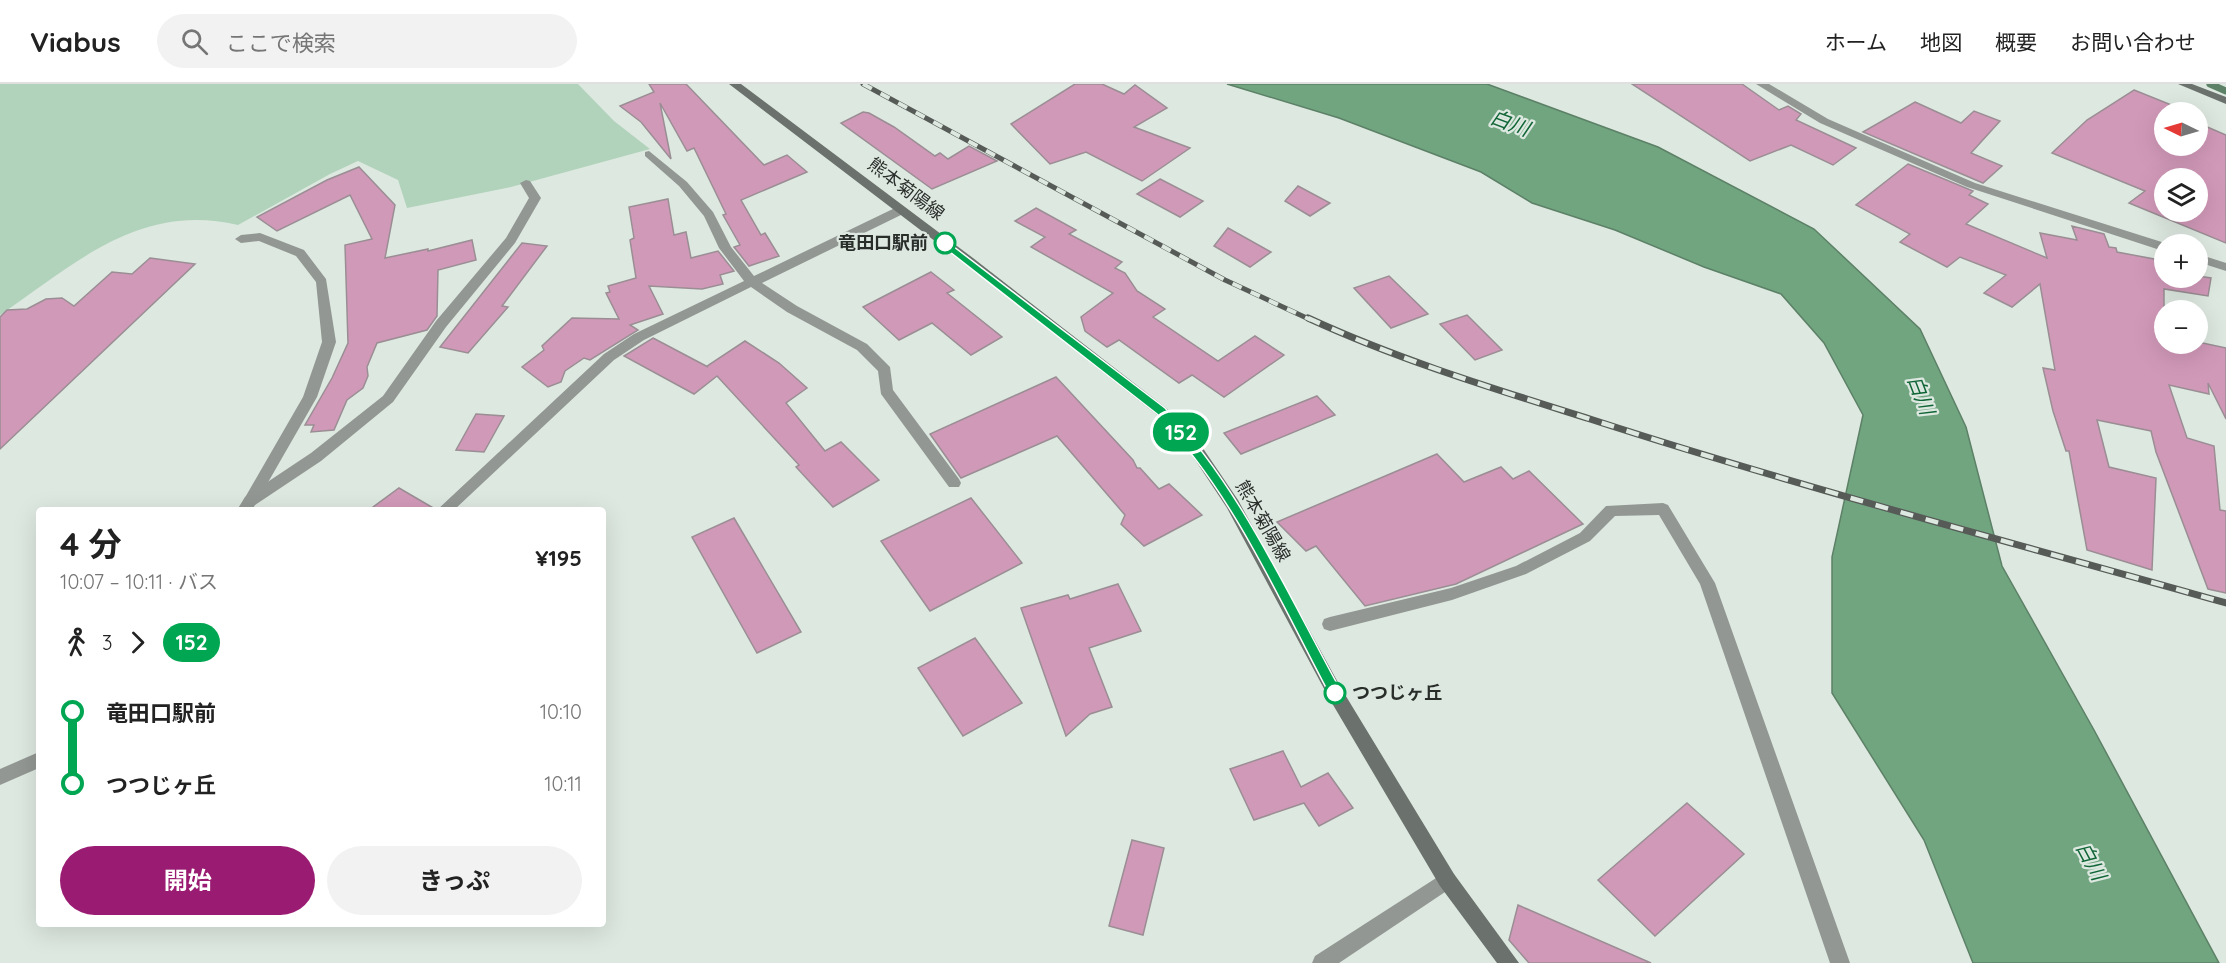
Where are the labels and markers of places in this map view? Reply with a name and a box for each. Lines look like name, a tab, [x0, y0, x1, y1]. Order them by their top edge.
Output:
place label: 竜田口駅前	[838, 231, 928, 254]
marker: 竜田口駅前	[934, 232, 956, 254]
place label: つつじヶ丘	[1352, 681, 1442, 704]
marker: つつじヶ丘	[1324, 682, 1346, 704]

